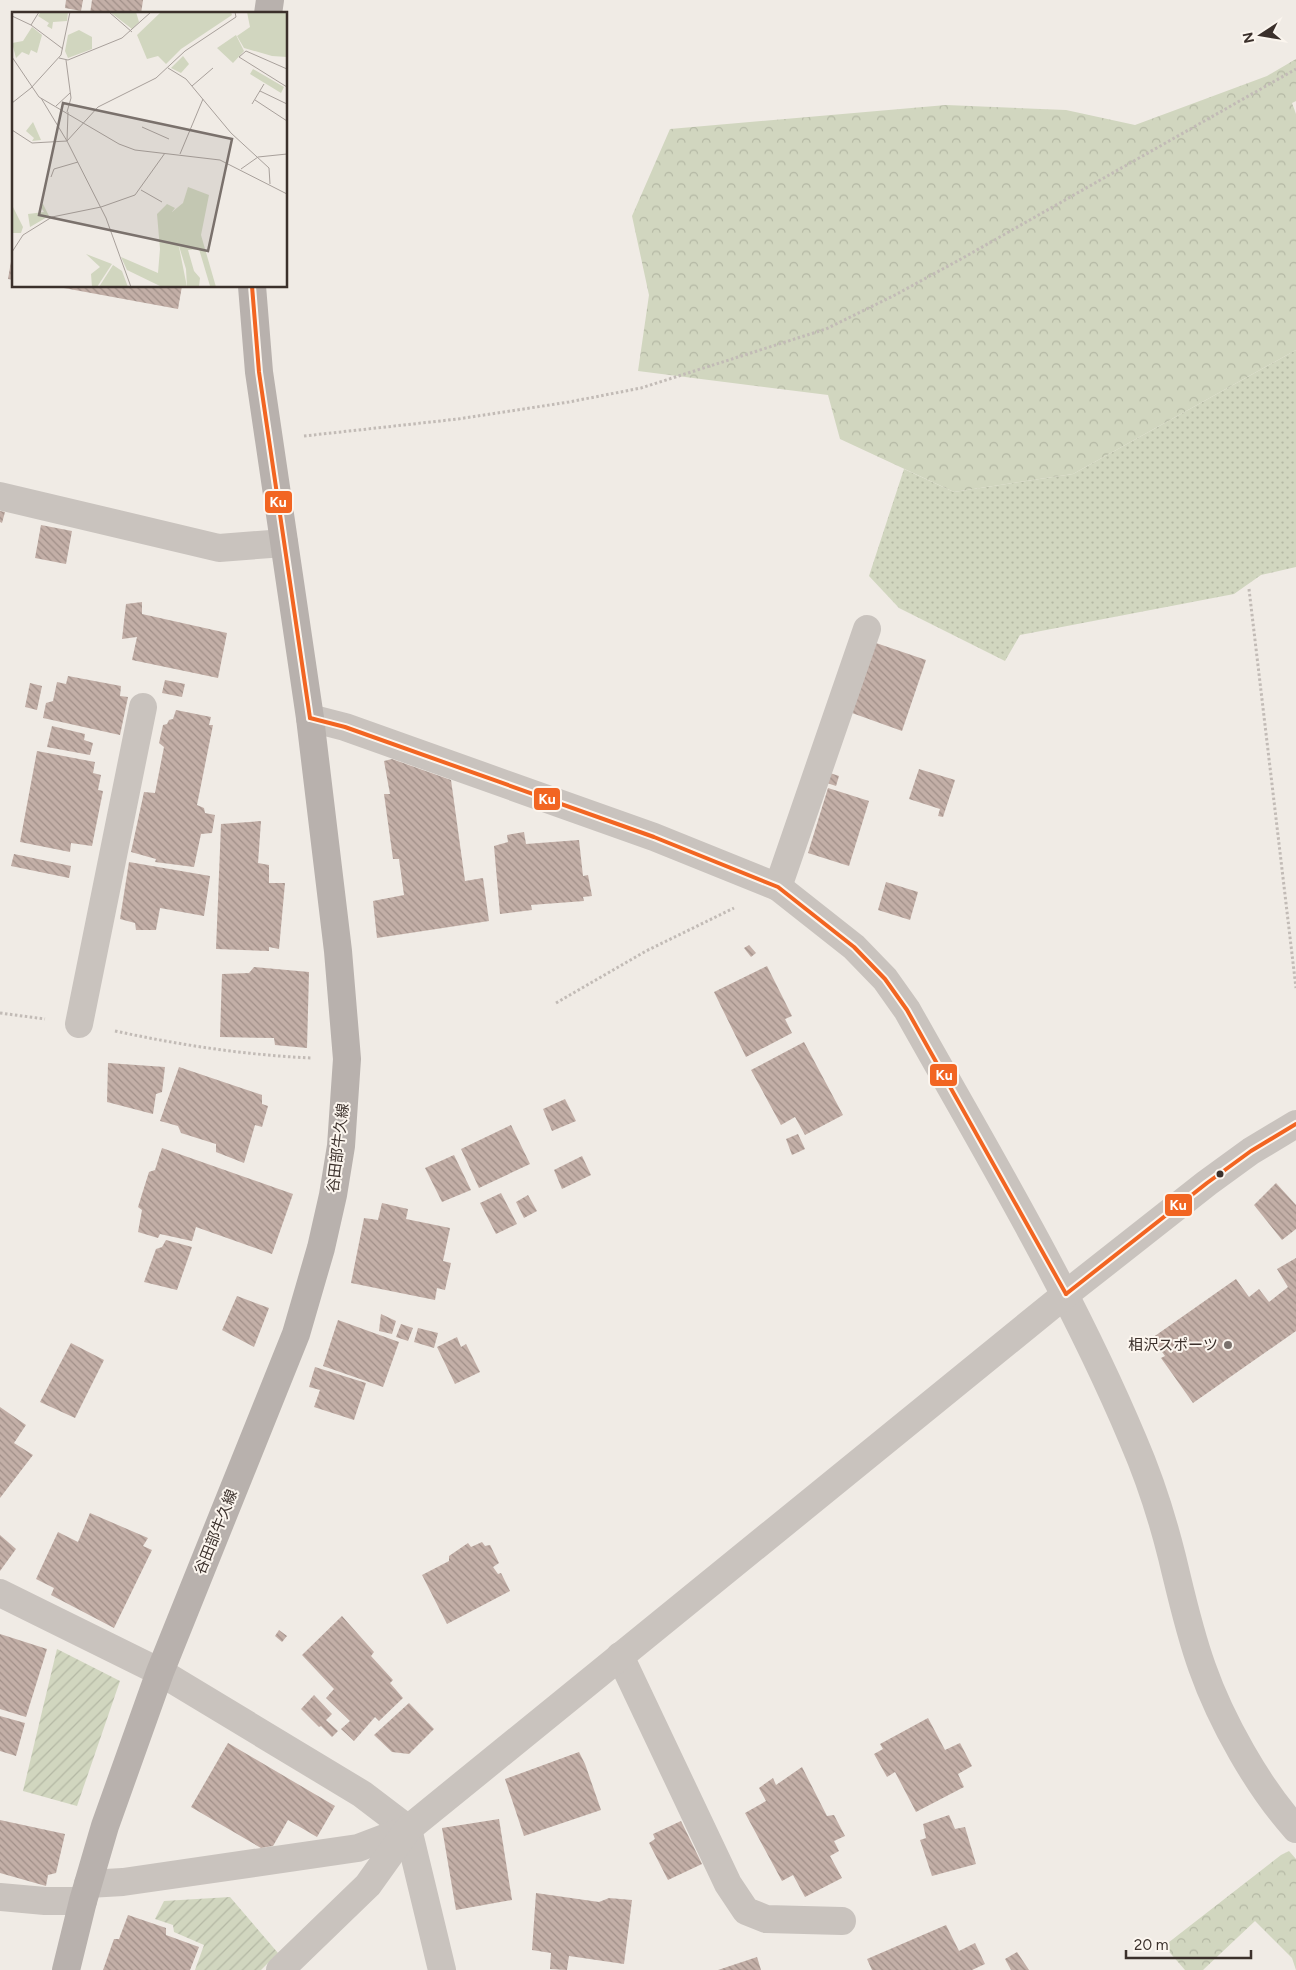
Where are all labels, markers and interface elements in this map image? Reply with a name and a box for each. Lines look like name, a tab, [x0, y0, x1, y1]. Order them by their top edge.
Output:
north arrow	[1236, 10, 1286, 60]
inset map	[12, 12, 288, 288]
text: N	[1239, 31, 1258, 45]
line badge: Ku	[264, 490, 293, 514]
text: Ku	[269, 494, 287, 511]
line badge: Ku	[533, 787, 561, 811]
text: Ku	[538, 791, 556, 808]
line badge: Ku	[929, 1063, 958, 1087]
text: Ku	[935, 1067, 953, 1084]
street label: 谷田部牛久線	[324, 1102, 352, 1194]
unlabelled marker	[1215, 1169, 1225, 1179]
line badge: Ku	[1164, 1193, 1193, 1217]
text: Ku	[1169, 1197, 1187, 1214]
place label: 相沢スポーツ	[1128, 1336, 1218, 1354]
marker: 相沢スポーツ	[1222, 1339, 1234, 1351]
street label: 谷田部牛久線	[191, 1487, 241, 1577]
scale bar	[1126, 1928, 1251, 1960]
text: 20 m	[1134, 1936, 1168, 1954]

